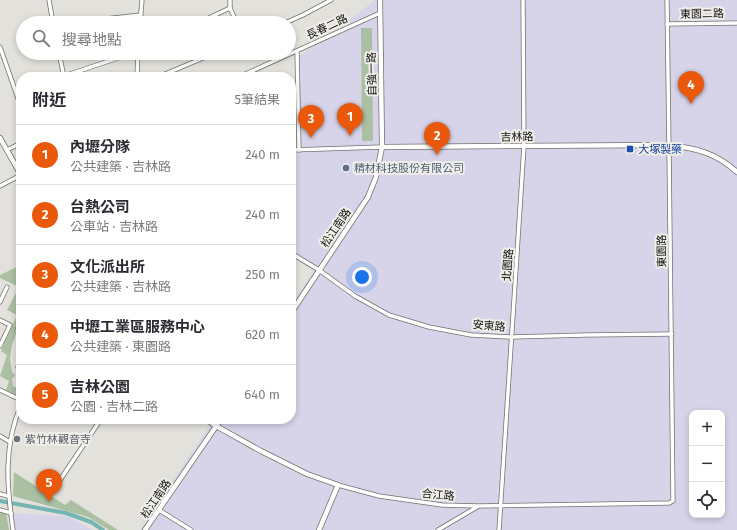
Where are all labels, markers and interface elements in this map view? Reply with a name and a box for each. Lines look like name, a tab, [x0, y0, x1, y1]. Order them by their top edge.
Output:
street label: 東園二路	[680, 7, 724, 21]
street label: 長春二路	[304, 12, 350, 42]
search box	[16, 16, 296, 60]
icon: search	[30, 27, 52, 49]
text: 搜尋地點	[62, 31, 122, 49]
street label: 自強一路	[365, 52, 379, 96]
pin: 4	[678, 71, 704, 104]
text: 附近	[32, 90, 66, 111]
text: 5筆結果	[234, 92, 280, 107]
pin: 1	[337, 103, 363, 136]
pin: 3	[298, 105, 324, 138]
pin: 2	[424, 122, 450, 155]
street label: 吉林路	[500, 130, 534, 144]
text: 內壢分隊	[70, 138, 130, 156]
place label: 大塚製藥	[638, 143, 682, 156]
marker: 大塚製藥	[625, 144, 635, 154]
text: 1	[42, 147, 48, 162]
text: 240 m	[245, 147, 280, 162]
text: 公共建築 · 吉林路	[70, 159, 171, 174]
place label: 精材科技股份有限公司	[354, 162, 464, 175]
marker: 精材科技股份有限公司	[341, 163, 351, 173]
text: 台熱公司	[70, 198, 130, 216]
street label: 松江南路	[318, 206, 354, 250]
text: 2	[42, 207, 48, 222]
text: 240 m	[245, 207, 280, 222]
text: 公車站 · 吉林路	[70, 219, 158, 234]
street label: 東園路	[655, 234, 669, 268]
street label: 北園路	[500, 248, 516, 282]
text: 文化派出所	[70, 258, 145, 276]
text: 3	[42, 267, 48, 282]
text: 250 m	[245, 267, 280, 282]
your location	[352, 267, 372, 287]
text: 公共建築 · 吉林路	[70, 279, 171, 294]
text: 中壢工業區服務中心	[70, 318, 205, 336]
street label: 安東路	[472, 318, 506, 334]
text: 4	[41, 327, 49, 342]
text: 620 m	[245, 327, 280, 342]
text: 公共建築 · 東園路	[70, 339, 171, 354]
text: 吉林公園	[70, 378, 130, 396]
text: 5	[42, 387, 48, 402]
text: 640 m	[244, 387, 280, 402]
text: 公園 · 吉林二路	[70, 399, 158, 414]
map controls	[689, 410, 725, 518]
button: +	[689, 410, 725, 446]
place label: 紫竹林觀音寺	[25, 433, 91, 446]
marker: 紫竹林觀音寺	[12, 434, 22, 444]
button: −	[689, 446, 725, 482]
pin: 5	[36, 469, 62, 502]
street label: 松江南路	[138, 477, 174, 521]
button: locate	[689, 482, 725, 518]
street label: 合江路	[421, 487, 455, 503]

